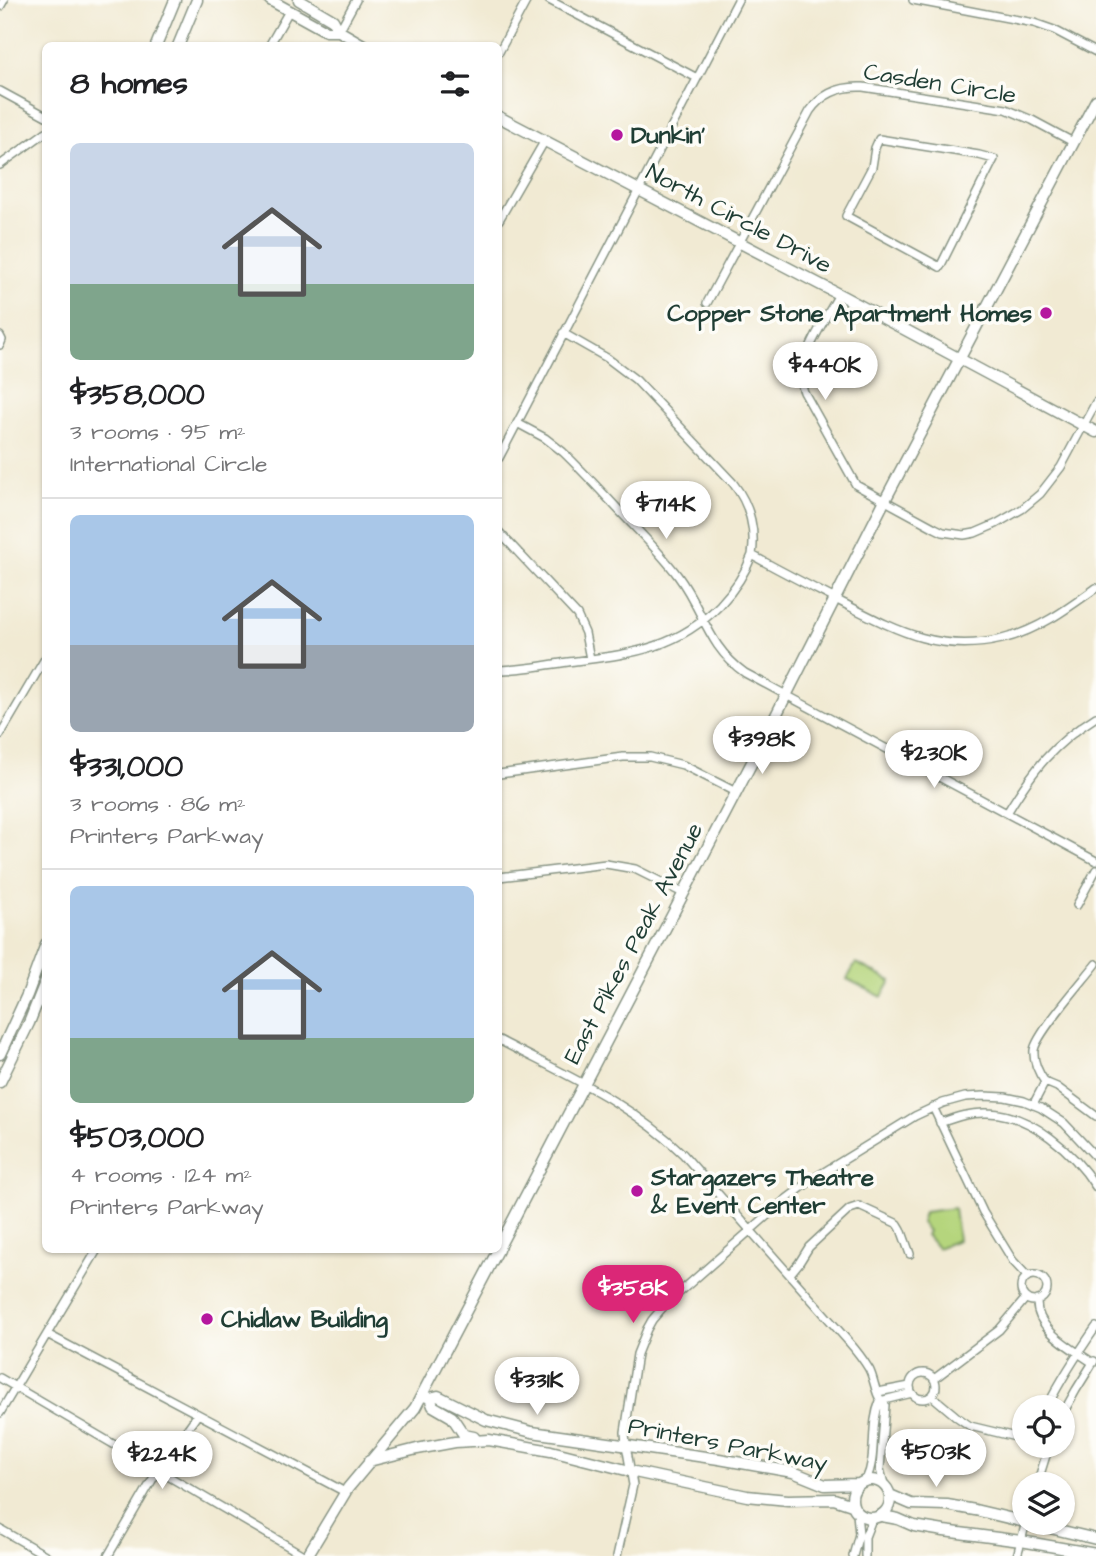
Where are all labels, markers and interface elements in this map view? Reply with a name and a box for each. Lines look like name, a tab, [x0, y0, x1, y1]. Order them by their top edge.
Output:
street label: Casden Circle	[861, 55, 1019, 113]
text: 8 homes	[70, 63, 188, 105]
icon: filters	[436, 65, 474, 103]
place label: Dunkin'	[631, 119, 705, 153]
marker: Dunkin'	[609, 127, 625, 143]
street label: North Circle Drive	[639, 155, 838, 282]
icon: home	[209, 189, 335, 315]
place label: Copper Stone Apartment Homes	[667, 297, 1032, 331]
marker: Copper Stone Apartment Homes	[1038, 305, 1054, 321]
pin: $440K	[776, 342, 874, 402]
text: $440K	[789, 349, 861, 381]
text: $358,000	[70, 374, 205, 416]
text: 3 rooms · 95 m²	[70, 416, 246, 448]
text: International Circle	[70, 448, 267, 480]
pin: $714K	[617, 482, 715, 541]
text: $714K	[636, 488, 696, 520]
icon: home	[209, 561, 335, 687]
pin: $398K	[713, 716, 811, 776]
text: $398K	[729, 723, 795, 755]
pin: $230K	[885, 730, 983, 790]
text: $230K	[901, 737, 967, 769]
text: $331,000	[70, 746, 183, 788]
text: 3 rooms · 86 m²	[70, 788, 246, 820]
street label: East Pikes Peak Avenue	[556, 817, 712, 1070]
text: Printers Parkway	[70, 820, 264, 852]
icon: home	[209, 932, 335, 1058]
text: $503,000	[70, 1117, 204, 1159]
text: 4 rooms · 124 m²	[70, 1159, 252, 1191]
place label: Stargazers Theatre & Event Center	[650, 1161, 874, 1223]
marker: Stargazers Theatre & Event Center	[629, 1183, 645, 1199]
text: Printers Parkway	[70, 1191, 264, 1223]
pin: $358K	[584, 1266, 682, 1325]
text: $358K	[598, 1272, 668, 1304]
place label: Chidlaw Building	[221, 1303, 388, 1338]
marker: Chidlaw Building	[199, 1311, 215, 1327]
pin: $331K	[488, 1358, 586, 1417]
text: $331K	[510, 1364, 564, 1396]
map controls	[1012, 1395, 1075, 1535]
button: locate	[1012, 1395, 1075, 1458]
street label: Printers Parkway	[625, 1409, 830, 1482]
pin: $503K	[887, 1430, 985, 1489]
pin: $224K	[113, 1432, 211, 1491]
text: $503K	[901, 1436, 971, 1468]
text: $224K	[128, 1438, 196, 1470]
button: layers	[1012, 1472, 1075, 1535]

